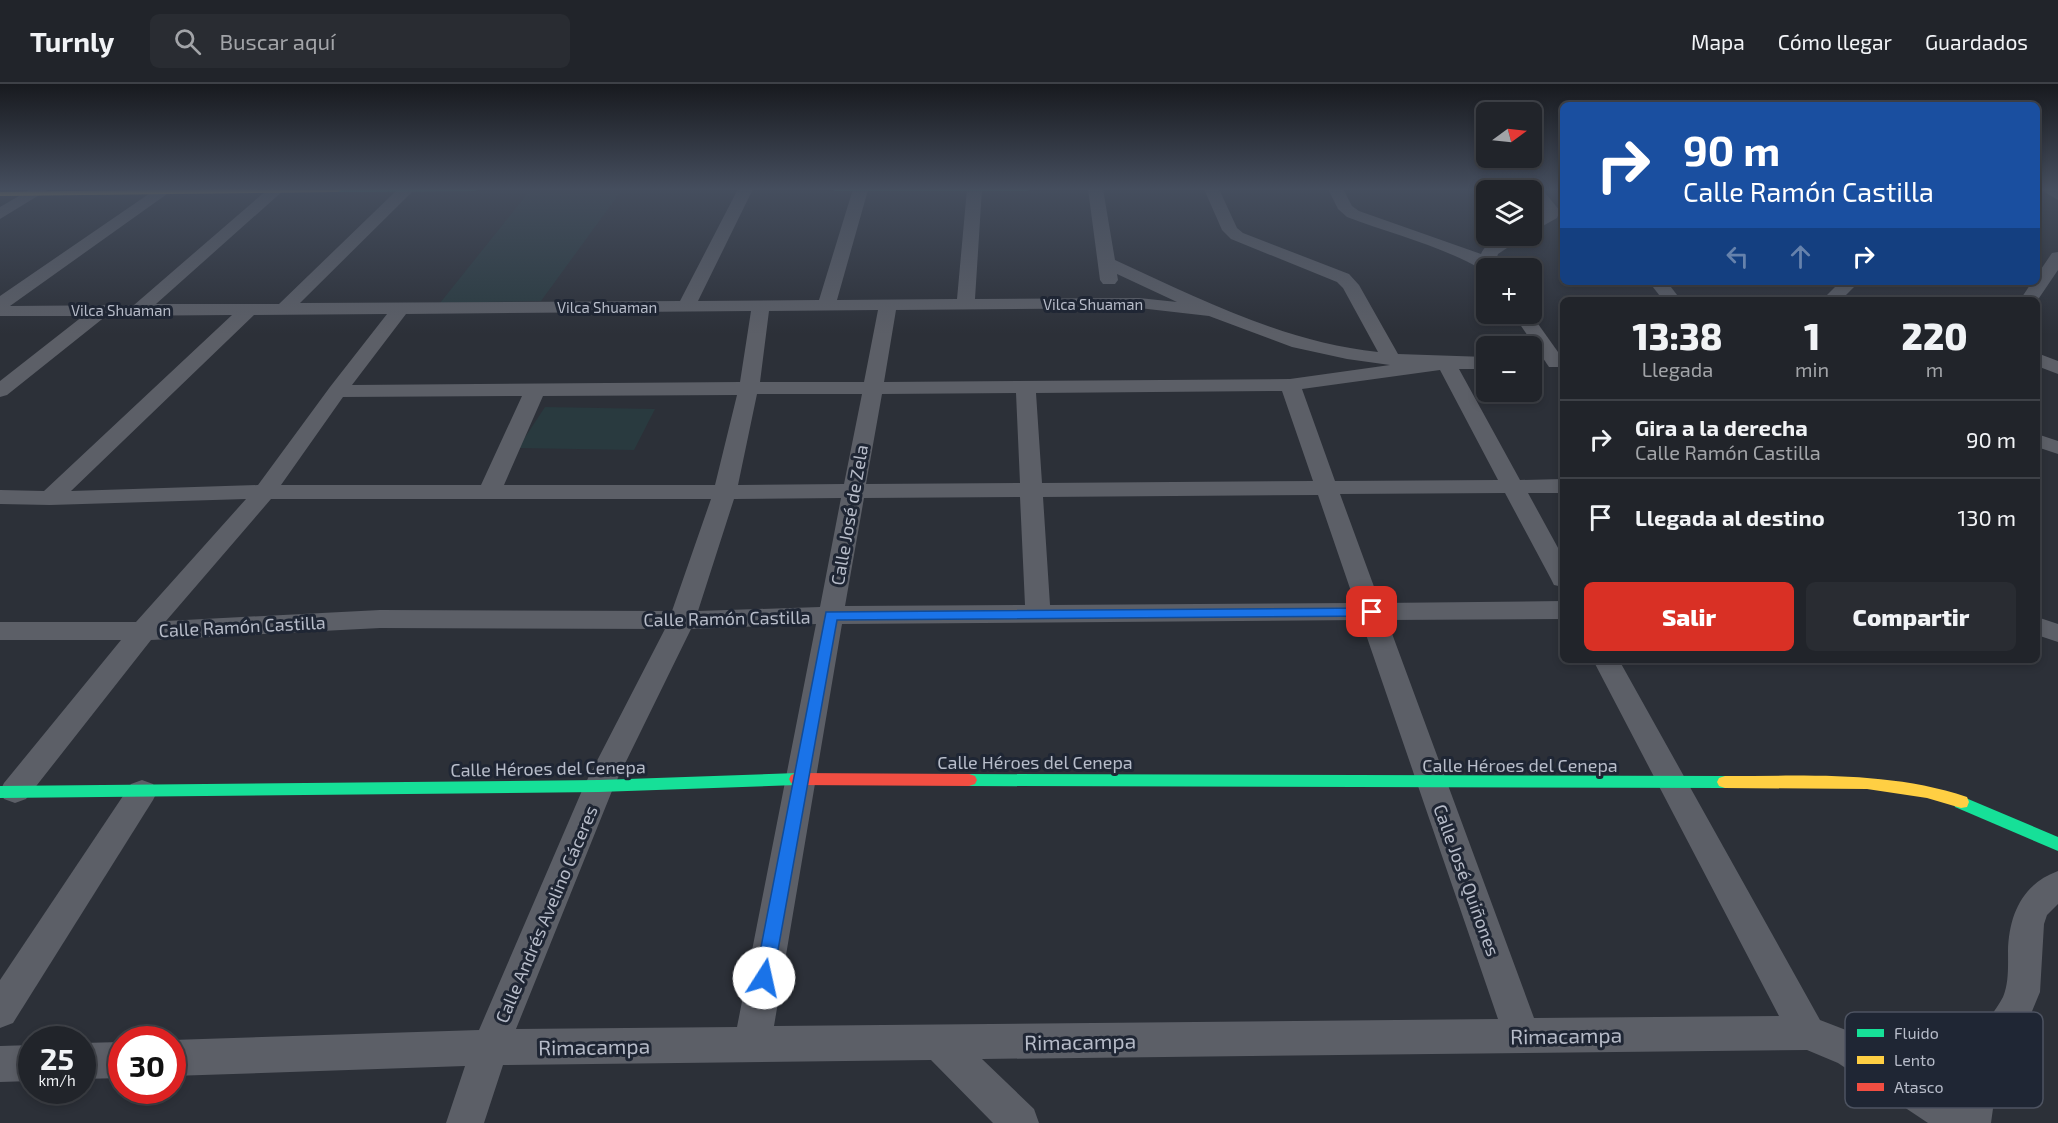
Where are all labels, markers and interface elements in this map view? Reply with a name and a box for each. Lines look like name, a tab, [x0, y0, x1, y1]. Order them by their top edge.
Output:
search box	[150, 14, 570, 68]
text: Turnly	[30, 24, 114, 58]
icon: search	[171, 25, 204, 58]
text: Buscar aquí	[219, 28, 335, 54]
text: Mapa	[1691, 29, 1745, 54]
text: Cómo llegar	[1778, 29, 1892, 54]
text: Guardados	[1925, 29, 2028, 54]
north arrow	[1476, 102, 1542, 168]
map controls	[1476, 102, 1542, 402]
text: 90 m	[1683, 124, 1780, 174]
icon: right	[1584, 126, 1662, 204]
text: Calle Ramón Castilla	[1683, 175, 1934, 207]
button: layers	[1476, 180, 1542, 246]
icon: left	[1721, 240, 1754, 273]
icon: ahead	[1784, 240, 1817, 273]
icon: right	[1847, 240, 1880, 273]
button: +	[1476, 258, 1542, 324]
street label: Vilca Shuaman	[1043, 295, 1143, 313]
street label: Vilca Shuaman	[557, 298, 657, 316]
street label: Vilca Shuaman	[71, 301, 171, 319]
text: 13:38	[1633, 314, 1722, 357]
text: 1	[1804, 314, 1820, 357]
text: 220	[1902, 314, 1967, 357]
button: −	[1476, 336, 1542, 402]
text: Llegada	[1642, 357, 1713, 381]
text: min	[1795, 357, 1829, 381]
text: m	[1926, 357, 1943, 381]
text: Gira a la derecha	[1635, 414, 1808, 440]
icon: right	[1584, 423, 1617, 456]
text: 90 m	[1966, 426, 2016, 452]
text: Calle Ramón Castilla	[1635, 440, 1821, 464]
street label: Calle José de Zela	[826, 443, 872, 587]
icon: arrive	[1584, 501, 1617, 534]
text: Llegada al destino	[1635, 504, 1825, 530]
text: 130 m	[1958, 504, 2016, 530]
button: Salir	[1584, 582, 1794, 651]
button: Compartir	[1806, 582, 2016, 651]
pin	[1346, 586, 1397, 637]
icon: arrive	[1355, 595, 1388, 628]
street label: Calle Ramón Castilla	[643, 606, 811, 630]
street label: Calle Ramón Castilla	[158, 611, 326, 641]
street label: Calle Héroes del Cenepa	[937, 751, 1133, 773]
street label: Calle Héroes del Cenepa	[1422, 754, 1618, 776]
street label: Calle Héroes del Cenepa	[450, 755, 646, 781]
street label: Calle José Quiñones	[1429, 801, 1505, 959]
street label: Calle Andrés Avelino Cáceres	[490, 802, 602, 1026]
position arrow	[732, 946, 796, 1010]
legend	[1845, 1012, 2043, 1108]
street label: Rimacampa	[1510, 1022, 1622, 1048]
text: Fluido	[1894, 1023, 1939, 1042]
speed limit sign: 30	[108, 1026, 186, 1104]
street label: Rimacampa	[1024, 1028, 1136, 1054]
street label: Rimacampa	[538, 1033, 650, 1059]
text: 25	[40, 1040, 74, 1076]
text: Lento	[1894, 1050, 1935, 1069]
text: km/h	[38, 1071, 76, 1089]
text: Atasco	[1894, 1077, 1944, 1096]

